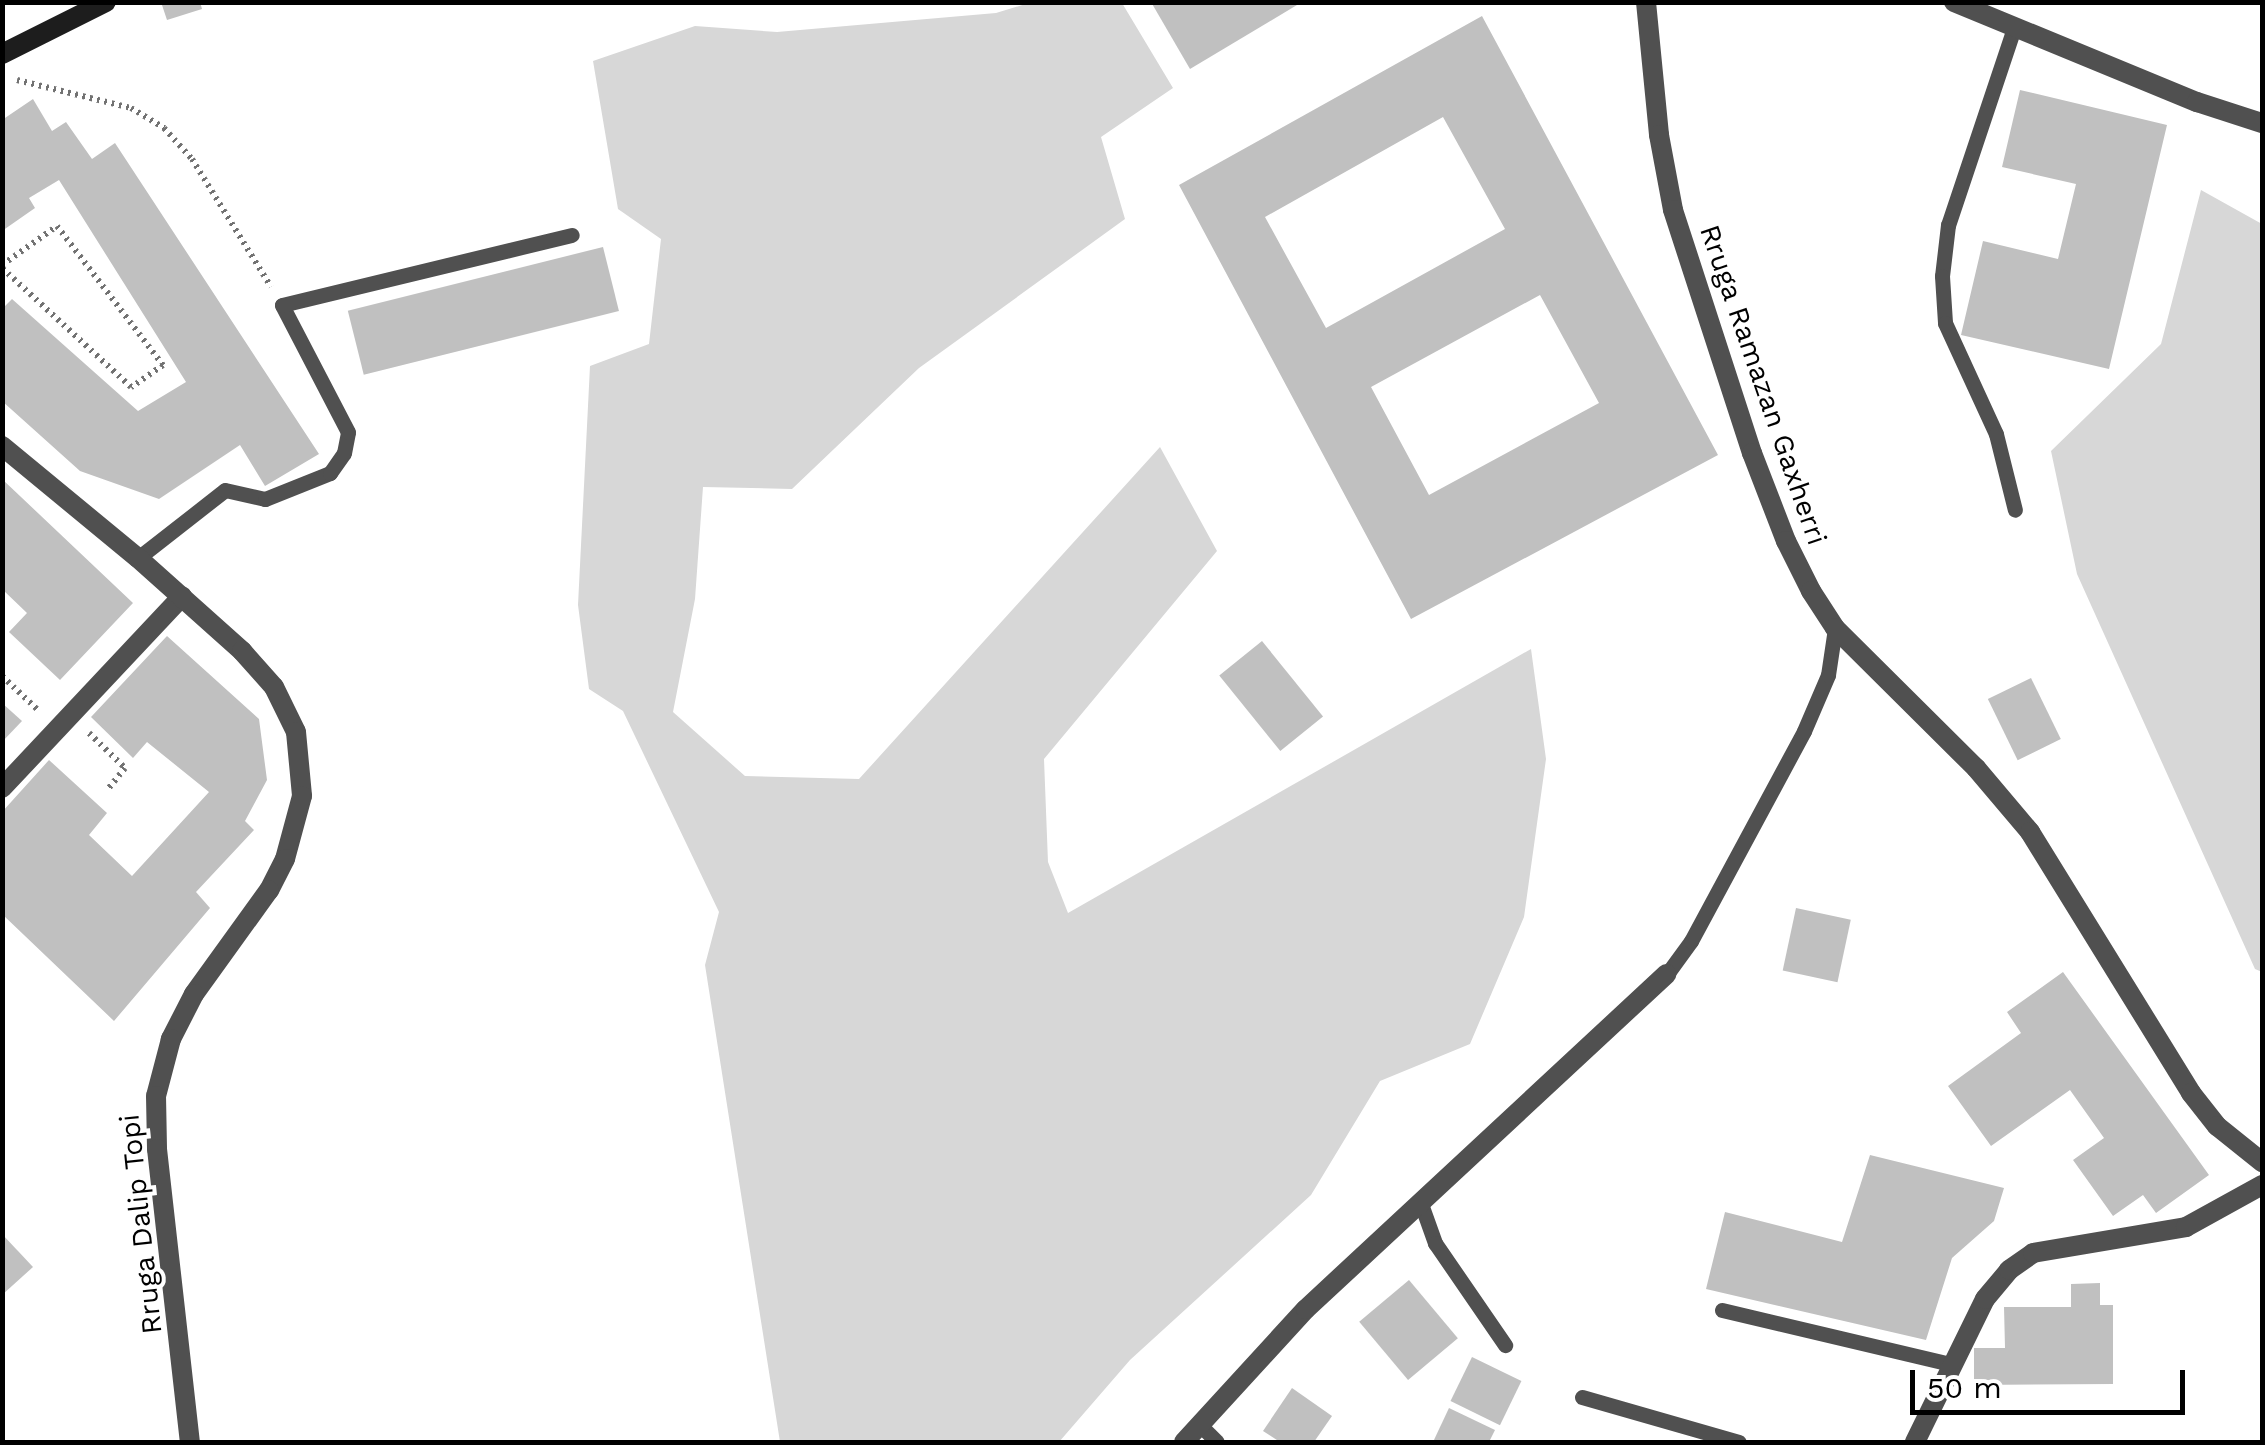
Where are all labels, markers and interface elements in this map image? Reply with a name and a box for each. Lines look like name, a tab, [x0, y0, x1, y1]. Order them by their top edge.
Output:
street label: Rruga Ramazan Gaxherri	[1692, 220, 1834, 550]
street label: Rruga Dalip Topi	[113, 1112, 169, 1336]
scale bar	[1915, 1350, 2190, 1412]
text: 50 m	[1927, 1370, 2002, 1405]

